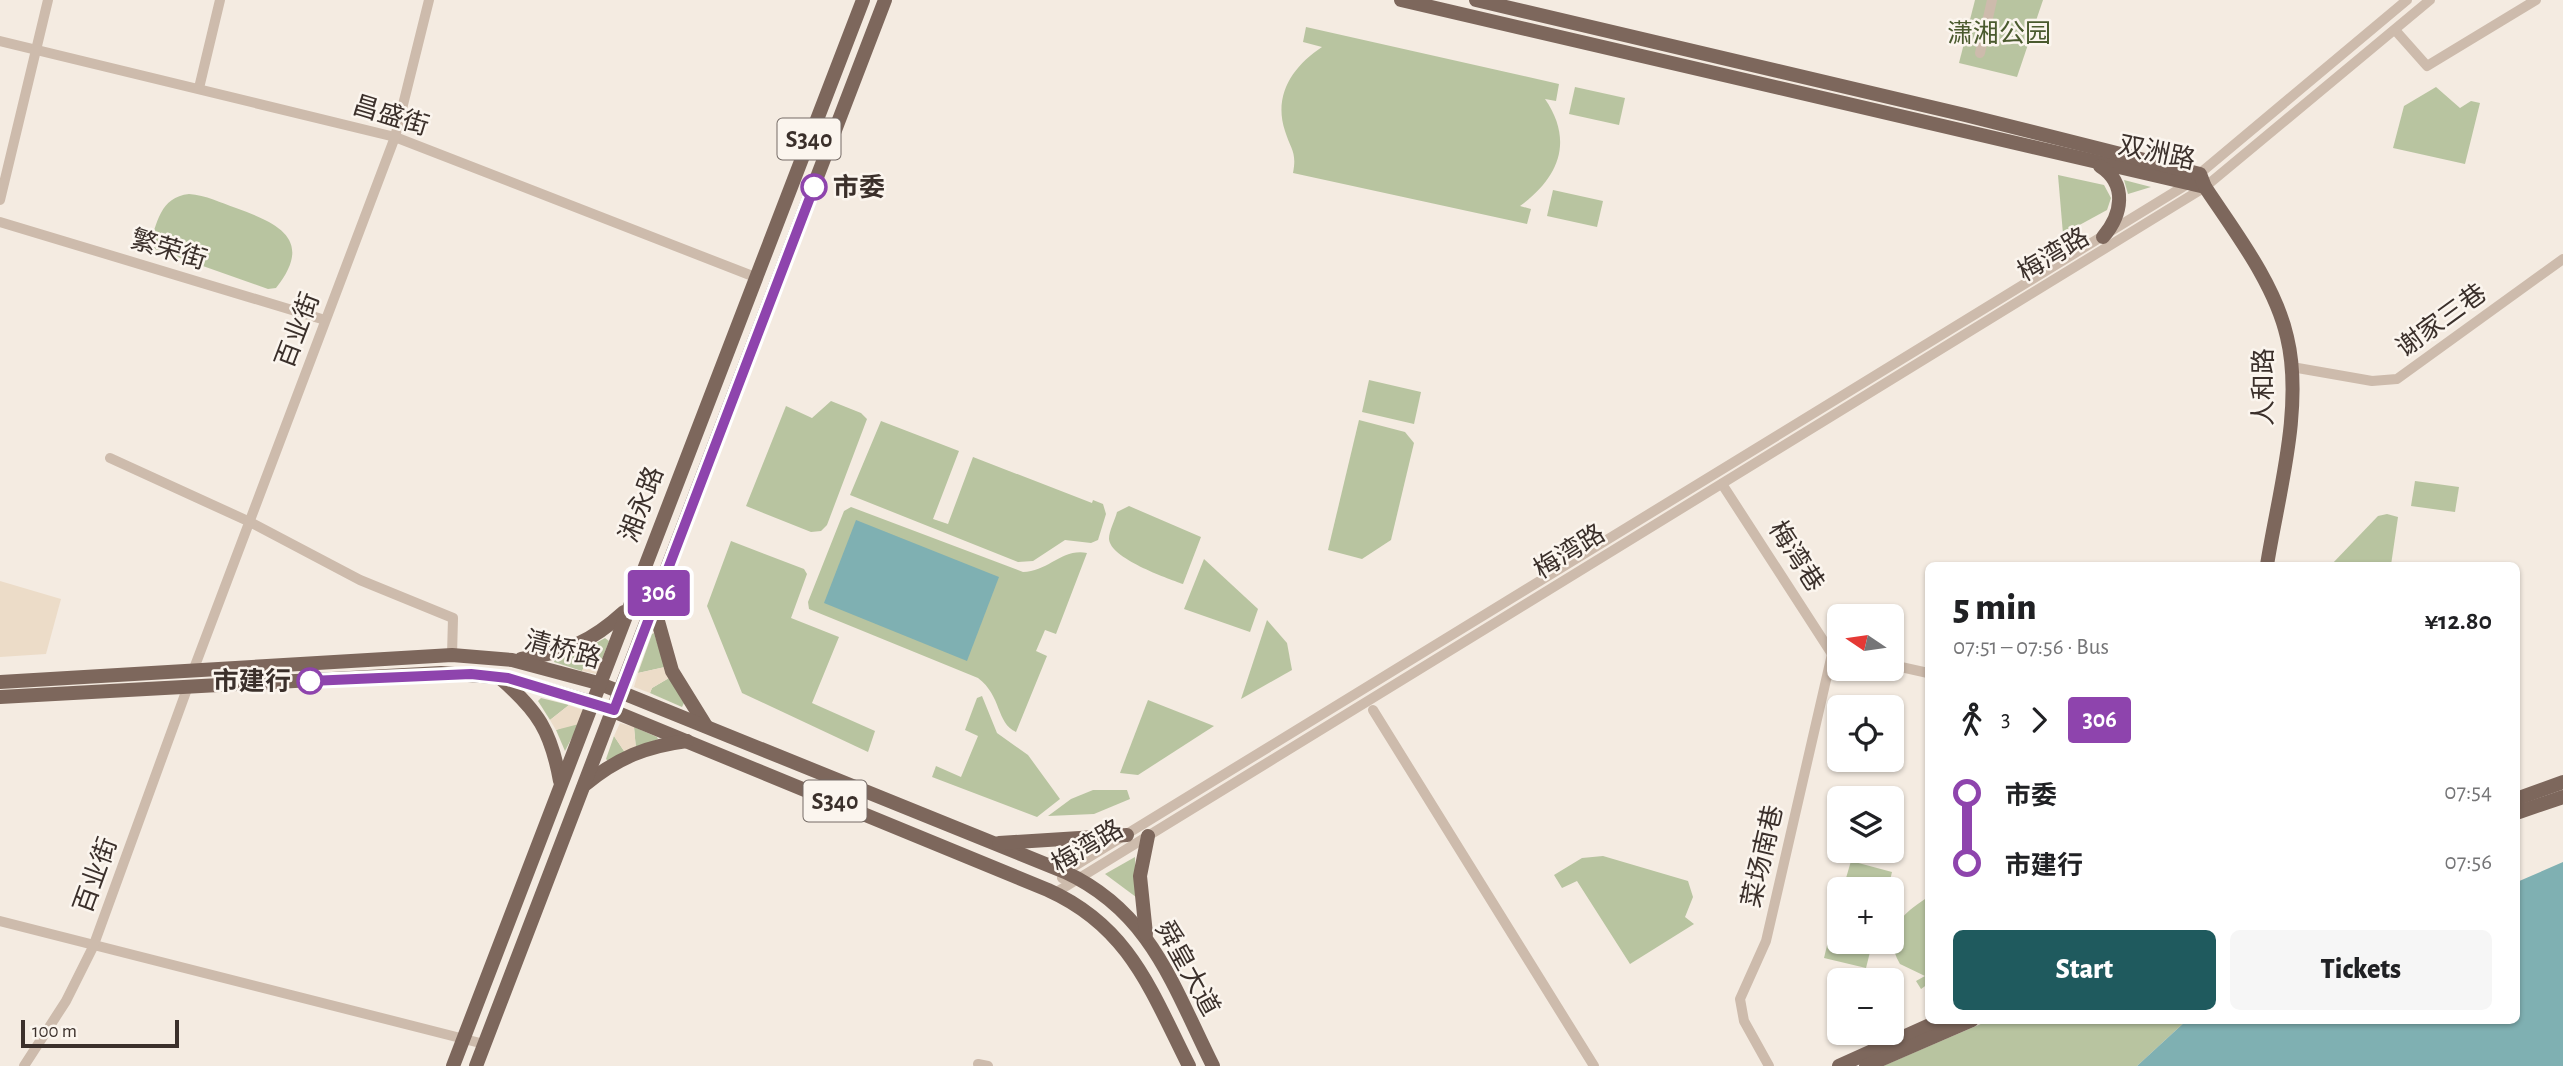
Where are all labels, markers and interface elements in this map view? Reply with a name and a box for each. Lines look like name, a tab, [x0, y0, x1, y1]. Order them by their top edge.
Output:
park label: 潇湘公园	[1947, 20, 2051, 47]
street label: 昌盛街	[350, 91, 432, 140]
road number: S340	[778, 119, 840, 160]
street label: 双洲路	[2116, 131, 2198, 174]
place label: 市委	[833, 173, 885, 201]
marker: 市委	[801, 174, 827, 200]
street label: 梅湾路	[2012, 222, 2094, 286]
street label: 繁荣街	[128, 224, 210, 274]
street label: 谢家三巷	[2391, 278, 2491, 362]
street label: 百业街	[271, 289, 324, 371]
street label: 人和路	[2250, 348, 2277, 426]
street label: 湘永路	[615, 463, 668, 545]
street label: 梅湾巷	[1764, 516, 1830, 596]
street label: 梅湾路	[1529, 518, 1609, 584]
line badge: 306	[619, 570, 699, 616]
text: 306	[642, 581, 676, 605]
text: 5 min	[1953, 589, 2037, 627]
north arrow	[1827, 604, 1904, 681]
map controls	[1827, 604, 1904, 1045]
text: ¥12.80	[2424, 608, 2492, 634]
street label: 清桥路	[522, 626, 604, 673]
text: 07:51 – 07:56 · Bus	[1953, 636, 2109, 659]
place label: 市建行	[213, 667, 291, 695]
marker: 市建行	[297, 668, 323, 694]
button: locate	[1827, 695, 1904, 772]
icon: walk	[1953, 701, 1991, 739]
icon: forward	[2020, 701, 2058, 739]
text: 3	[2001, 708, 2010, 731]
text: 306	[2082, 708, 2117, 732]
road number: S340	[804, 780, 866, 822]
text: 07:54	[2444, 781, 2492, 804]
text: 市委	[2005, 783, 2057, 809]
button: layers	[1827, 786, 1904, 863]
street label: 菜场南巷	[1738, 802, 1787, 910]
street label: 梅湾路	[1046, 814, 1128, 878]
street label: 百业街	[69, 834, 121, 916]
text: 07:56	[2445, 851, 2492, 874]
text: 市建行	[2005, 853, 2083, 879]
button: +	[1827, 877, 1904, 954]
street label: 舜皇大道	[1151, 916, 1225, 1020]
button: Start	[1953, 930, 2216, 1010]
button: Tickets	[2230, 930, 2492, 1010]
button: −	[1827, 968, 1904, 1045]
scale bar	[21, 1017, 178, 1049]
text: 100 m	[32, 1022, 77, 1041]

